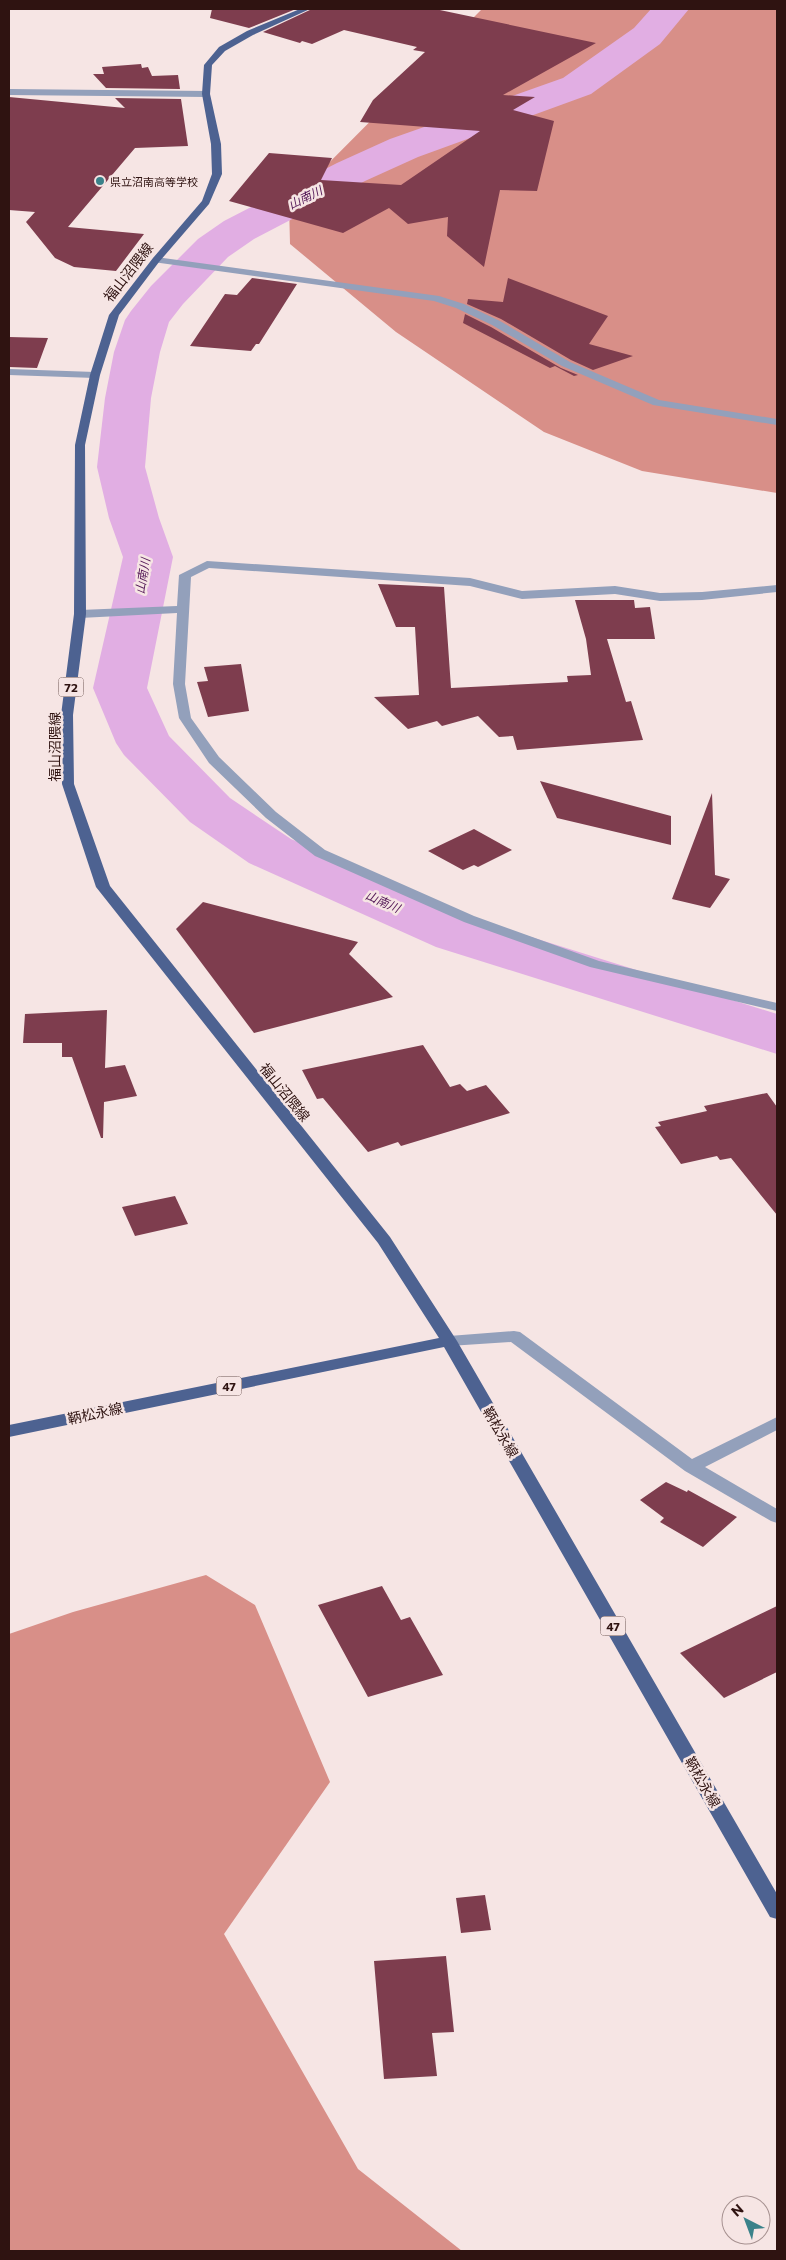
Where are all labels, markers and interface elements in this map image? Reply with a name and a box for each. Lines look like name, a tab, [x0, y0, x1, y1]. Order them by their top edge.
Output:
marker: 県立沼南高等学校	[94, 175, 106, 187]
place label: 県立沼南高等学校	[110, 175, 198, 188]
water label: 山南川	[286, 182, 326, 211]
street label: 福山沼隈線	[100, 239, 156, 305]
water label: 山南川	[132, 555, 152, 595]
road number: 72	[58, 678, 84, 696]
street label: 福山沼隈線	[46, 712, 63, 782]
water label: 山南川	[364, 887, 404, 916]
street label: 福山沼隈線	[256, 1059, 314, 1125]
road number: 47	[216, 1376, 242, 1395]
street label: 鞆松永線	[66, 1399, 124, 1427]
street label: 鞆松永線	[480, 1404, 522, 1460]
road number: 47	[600, 1616, 626, 1635]
street label: 鞆松永線	[682, 1754, 724, 1810]
north arrow	[721, 2195, 771, 2245]
text: N	[727, 2200, 747, 2220]

